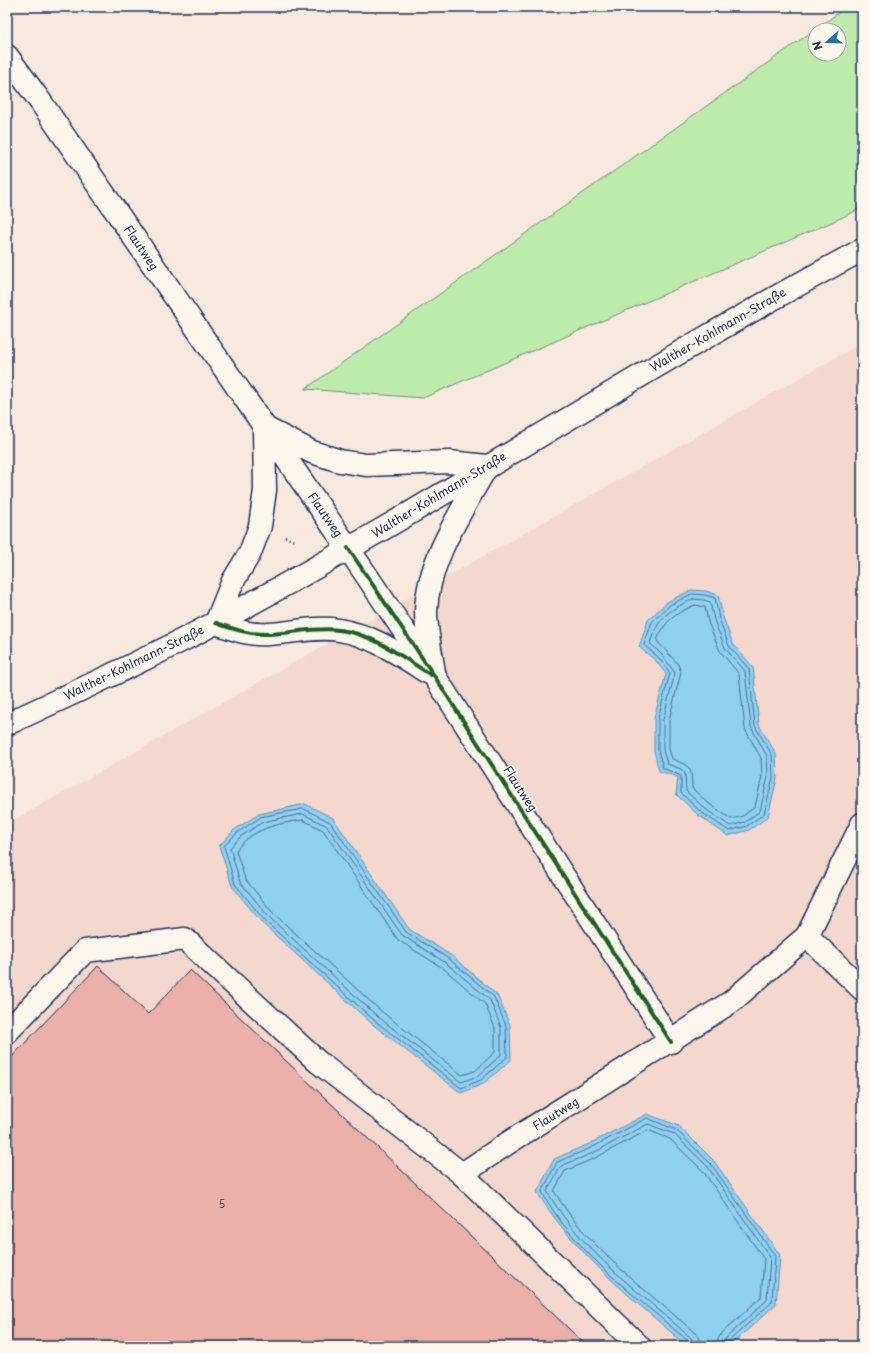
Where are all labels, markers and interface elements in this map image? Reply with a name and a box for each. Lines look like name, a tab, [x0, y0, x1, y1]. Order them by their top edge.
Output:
north arrow	[807, 22, 847, 62]
text: N	[808, 38, 827, 53]
street label: Flautweg	[120, 221, 164, 274]
street label: Walther-Kohlmann-Straße	[646, 283, 789, 375]
street label: Walther-Kohlmann-Straße	[368, 447, 509, 542]
street label: Flautweg	[304, 488, 348, 541]
street label: Walther-Kohlmann-Straße	[60, 620, 207, 704]
street label: Flautweg	[499, 762, 542, 815]
street label: Flautweg	[529, 1092, 582, 1134]
house number: 5	[219, 1196, 225, 1211]

